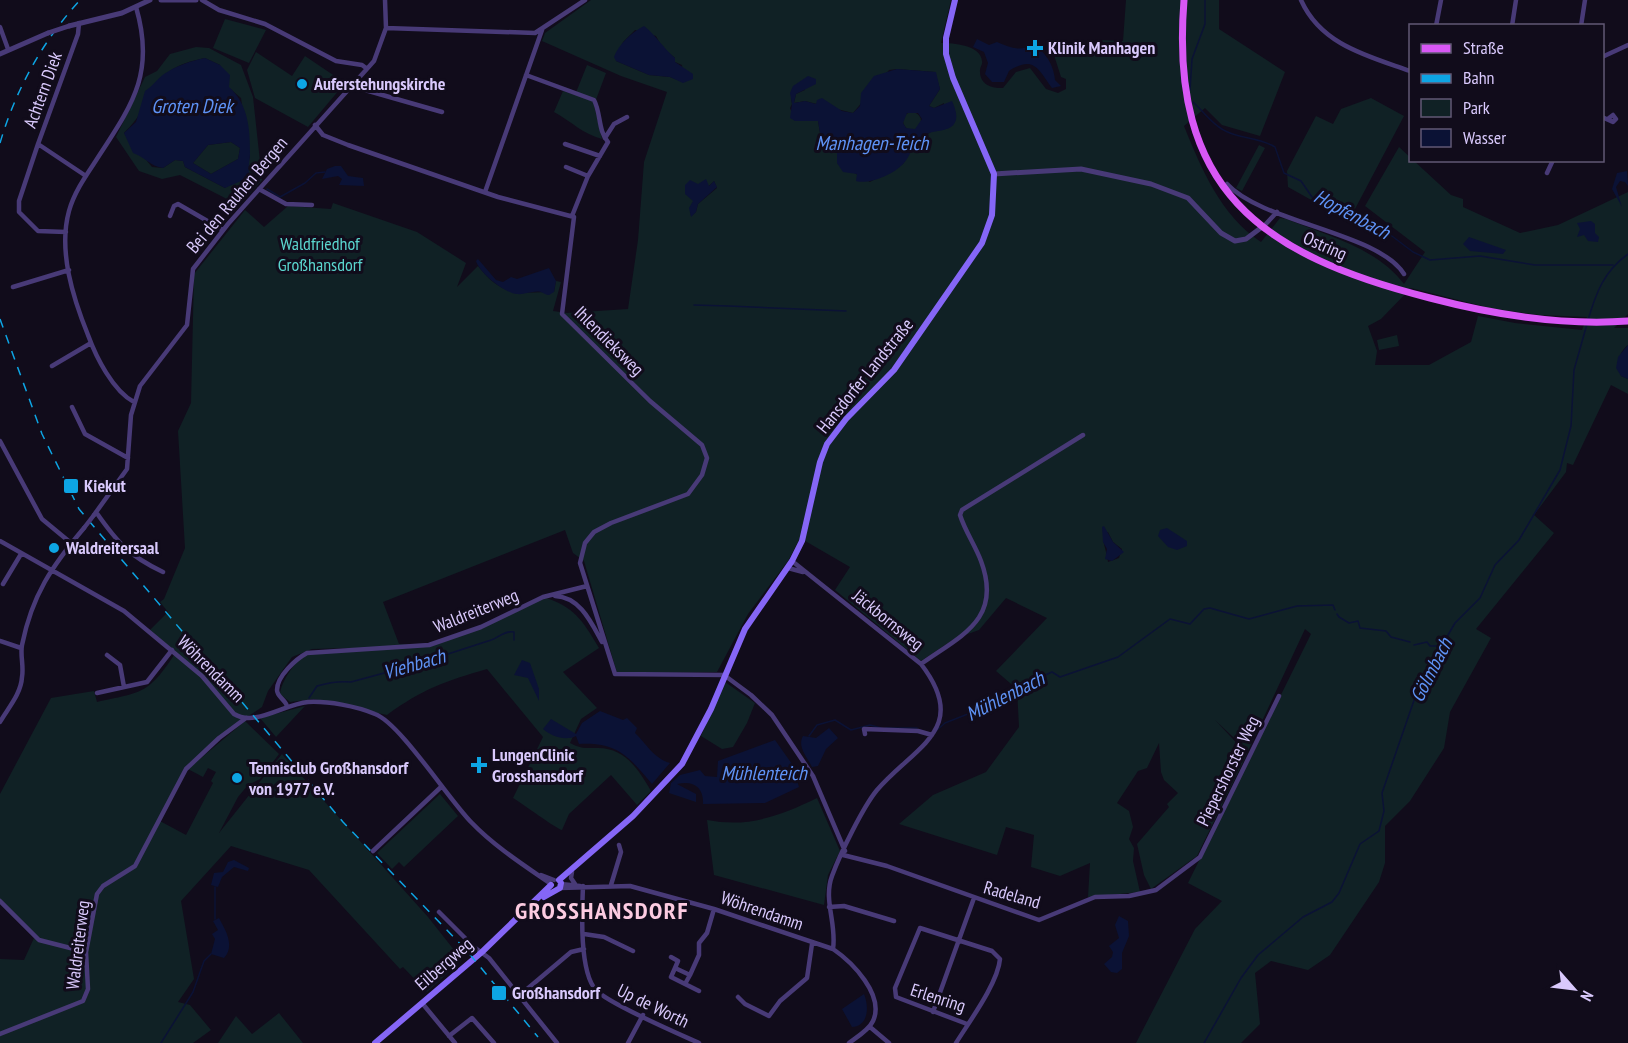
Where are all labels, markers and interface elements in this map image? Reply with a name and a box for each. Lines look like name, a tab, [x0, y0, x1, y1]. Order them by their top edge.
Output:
legend	[1409, 24, 1604, 162]
place label: Klinik Manhagen	[1048, 36, 1155, 59]
text: Straße	[1463, 36, 1504, 59]
marker: Klinik Manhagen	[1026, 39, 1044, 57]
street label: Achtern Diek	[18, 49, 67, 131]
text: Bahn	[1463, 66, 1495, 89]
place label: Auferstehungskirche	[313, 72, 446, 95]
marker: Auferstehungskirche	[295, 77, 309, 91]
water label: Groten Diek	[151, 93, 235, 119]
text: Park	[1463, 96, 1490, 119]
text: Wasser	[1463, 126, 1506, 149]
water label: Manhagen-Teich	[816, 130, 930, 156]
street label: Bei den Rauhen Bergen	[181, 132, 292, 258]
water label: Hopfenbach	[1309, 183, 1396, 245]
street label: Ostring	[1300, 226, 1351, 265]
park label: Waldfriedhof Großhansdorf	[278, 232, 364, 276]
street label: Ihlendieksweg	[570, 301, 649, 380]
street label: Hansdorfer Landstraße	[811, 313, 918, 438]
place label: Kiekut	[84, 474, 127, 497]
marker: Kiekut	[62, 477, 80, 495]
place label: Waldreitersaal	[65, 536, 159, 559]
marker: Waldreitersaal	[47, 541, 61, 555]
street label: Waldreiterweg	[430, 583, 522, 638]
street label: Jäckbornsweg	[847, 583, 929, 655]
street label: Wöhrendamm	[173, 630, 250, 707]
water label: Gölmbach	[1404, 632, 1459, 707]
water label: Viehbach	[380, 642, 449, 685]
water label: Mühlenbach	[961, 665, 1050, 727]
street label: Piepershorster Weg	[1191, 712, 1264, 830]
place label: LungenClinic Grosshansdorf	[492, 743, 584, 787]
place label: Tennisclub Großhansdorf von 1977 e.V.	[248, 756, 409, 800]
marker: LungenClinic Grosshansdorf	[470, 756, 488, 774]
water label: Mühlenteich	[721, 760, 808, 786]
marker: Tennisclub Großhansdorf von 1977 e.V.	[230, 771, 244, 785]
street label: Radeland	[981, 875, 1043, 914]
street label: Wöhrendamm	[718, 886, 807, 935]
district label: GROSSHANSDORF	[515, 895, 689, 926]
street label: Waldreiterweg	[61, 899, 94, 991]
street label: Eilbergweg	[410, 932, 477, 995]
north arrow	[1544, 959, 1604, 1019]
street label: Up de Worth	[613, 978, 693, 1033]
street label: Erlenring	[908, 978, 969, 1017]
place label: Großhansdorf	[512, 981, 601, 1004]
marker: Großhansdorf	[490, 984, 508, 1002]
text: N	[1576, 988, 1598, 1005]

